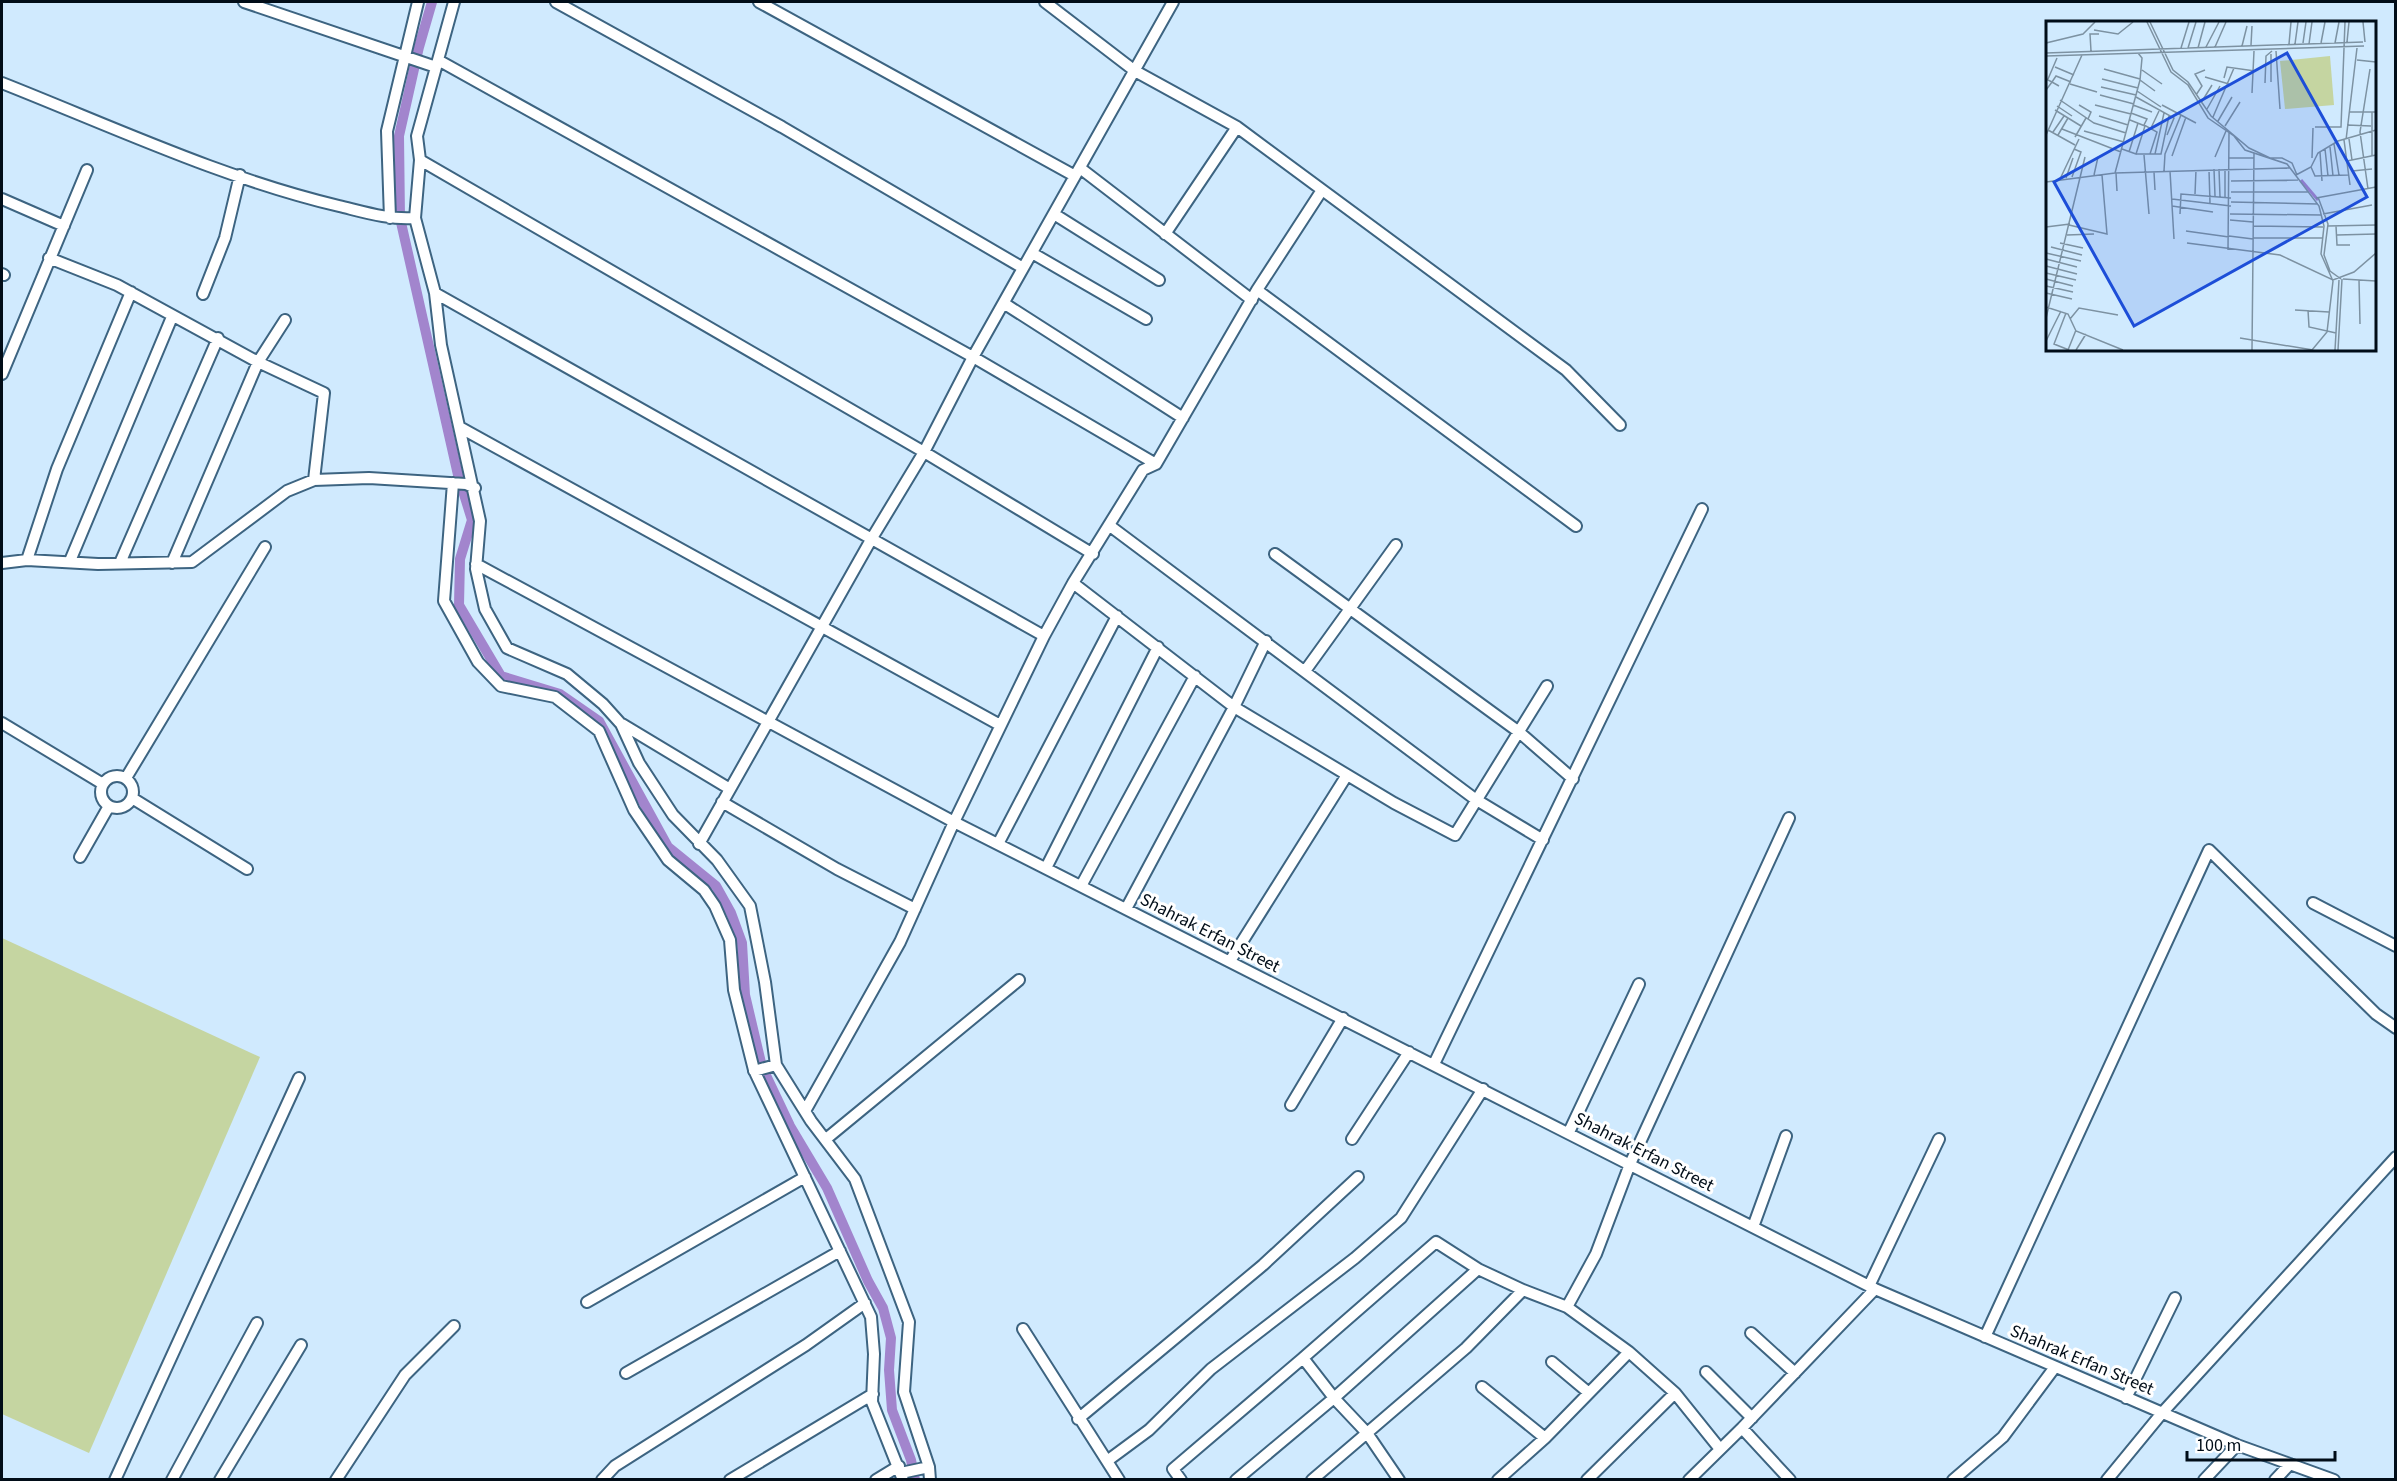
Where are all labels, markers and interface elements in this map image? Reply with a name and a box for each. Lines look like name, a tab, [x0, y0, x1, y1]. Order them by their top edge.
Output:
inset map	[2046, 21, 2376, 351]
street label: Shahrak Erfan Street	[1136, 887, 1284, 979]
street label: Shahrak Erfan Street	[1570, 1106, 1718, 1198]
street label: Shahrak Erfan Street	[2006, 1318, 2158, 1402]
scale bar	[2187, 1424, 2336, 1462]
text: 100 m	[2196, 1433, 2241, 1458]

